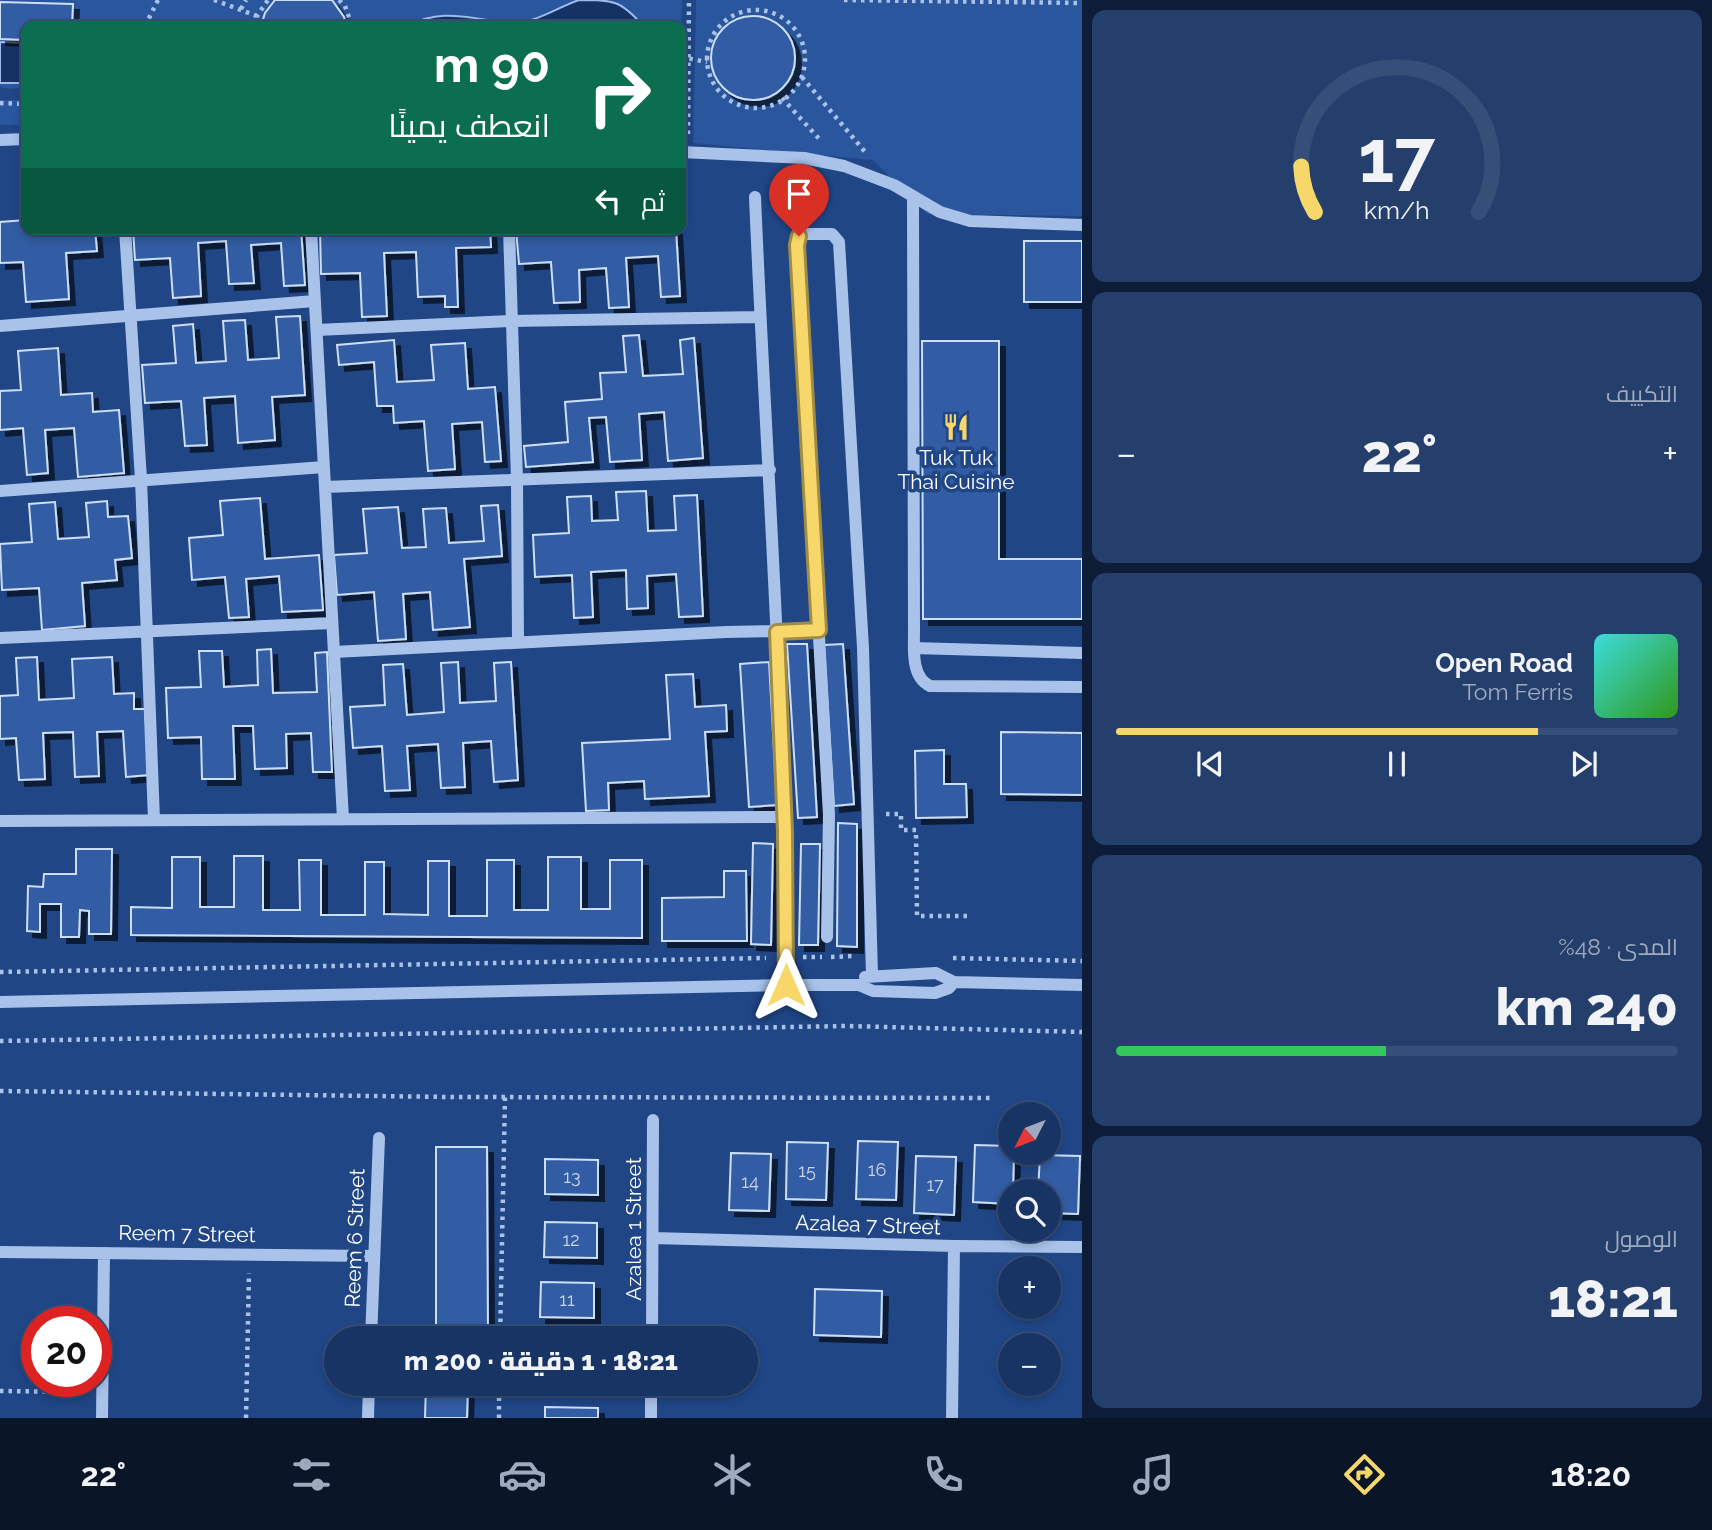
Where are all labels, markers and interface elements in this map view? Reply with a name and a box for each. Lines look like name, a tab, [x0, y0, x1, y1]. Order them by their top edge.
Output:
text: 90 m	[434, 36, 550, 93]
icon: right	[574, 49, 665, 140]
text: انعطف يمينًا	[388, 107, 550, 144]
text: 17	[1359, 114, 1436, 199]
pin	[769, 164, 829, 236]
icon: arrive	[780, 175, 818, 213]
icon: left	[589, 182, 627, 220]
text: ثم	[641, 187, 665, 217]
text: km/h	[1364, 195, 1430, 225]
text: التكييف	[1606, 380, 1678, 407]
restaurant icon: Tuk Tuk Thai Cuisine	[941, 412, 971, 442]
text: 22°	[1362, 423, 1437, 484]
text: −	[1116, 431, 1136, 476]
text: +	[1662, 431, 1678, 476]
place label: Tuk Tuk Thai Cuisine	[897, 445, 1015, 494]
text: Open Road	[1435, 648, 1573, 678]
text: Tom Ferris	[1462, 678, 1573, 705]
icon: previous	[1191, 745, 1229, 783]
icon: pause	[1378, 745, 1416, 783]
icon: next	[1565, 745, 1603, 783]
text: المدى · 48%	[1558, 933, 1678, 960]
position arrow	[749, 948, 823, 1022]
text: 240 km	[1496, 976, 1678, 1037]
north arrow	[998, 1102, 1060, 1166]
map controls	[998, 1102, 1061, 1396]
street label: Azalea 1 Street	[621, 1157, 646, 1301]
house number: 16	[868, 1159, 886, 1180]
house number: 15	[798, 1160, 816, 1181]
house number: 13	[563, 1166, 581, 1187]
street label: Reem 6 Street	[340, 1168, 369, 1308]
house number: 14	[741, 1171, 759, 1192]
house number: 17	[926, 1174, 944, 1195]
button: search	[998, 1179, 1061, 1242]
street label: Azalea 7 Street	[795, 1209, 941, 1240]
street label: Reem 7 Street	[118, 1220, 256, 1247]
text: الوصول	[1605, 1225, 1678, 1252]
house number: 12	[562, 1229, 580, 1250]
button: +	[998, 1256, 1061, 1319]
text: 18:21	[1548, 1268, 1678, 1329]
house number: 11	[559, 1289, 575, 1310]
speed limit sign: 20	[21, 1306, 112, 1397]
button: −	[998, 1333, 1061, 1396]
text: 18:21 · 1 دقيقة · 200 m	[404, 1346, 678, 1376]
icon: filters	[287, 1450, 336, 1499]
icon: car	[498, 1450, 547, 1499]
icon: climate	[708, 1450, 757, 1499]
icon: phone	[919, 1450, 968, 1499]
icon: music	[1129, 1450, 1178, 1499]
icon: directions	[1340, 1450, 1389, 1499]
text: 22°	[81, 1456, 126, 1493]
text: 18:20	[1551, 1456, 1631, 1493]

